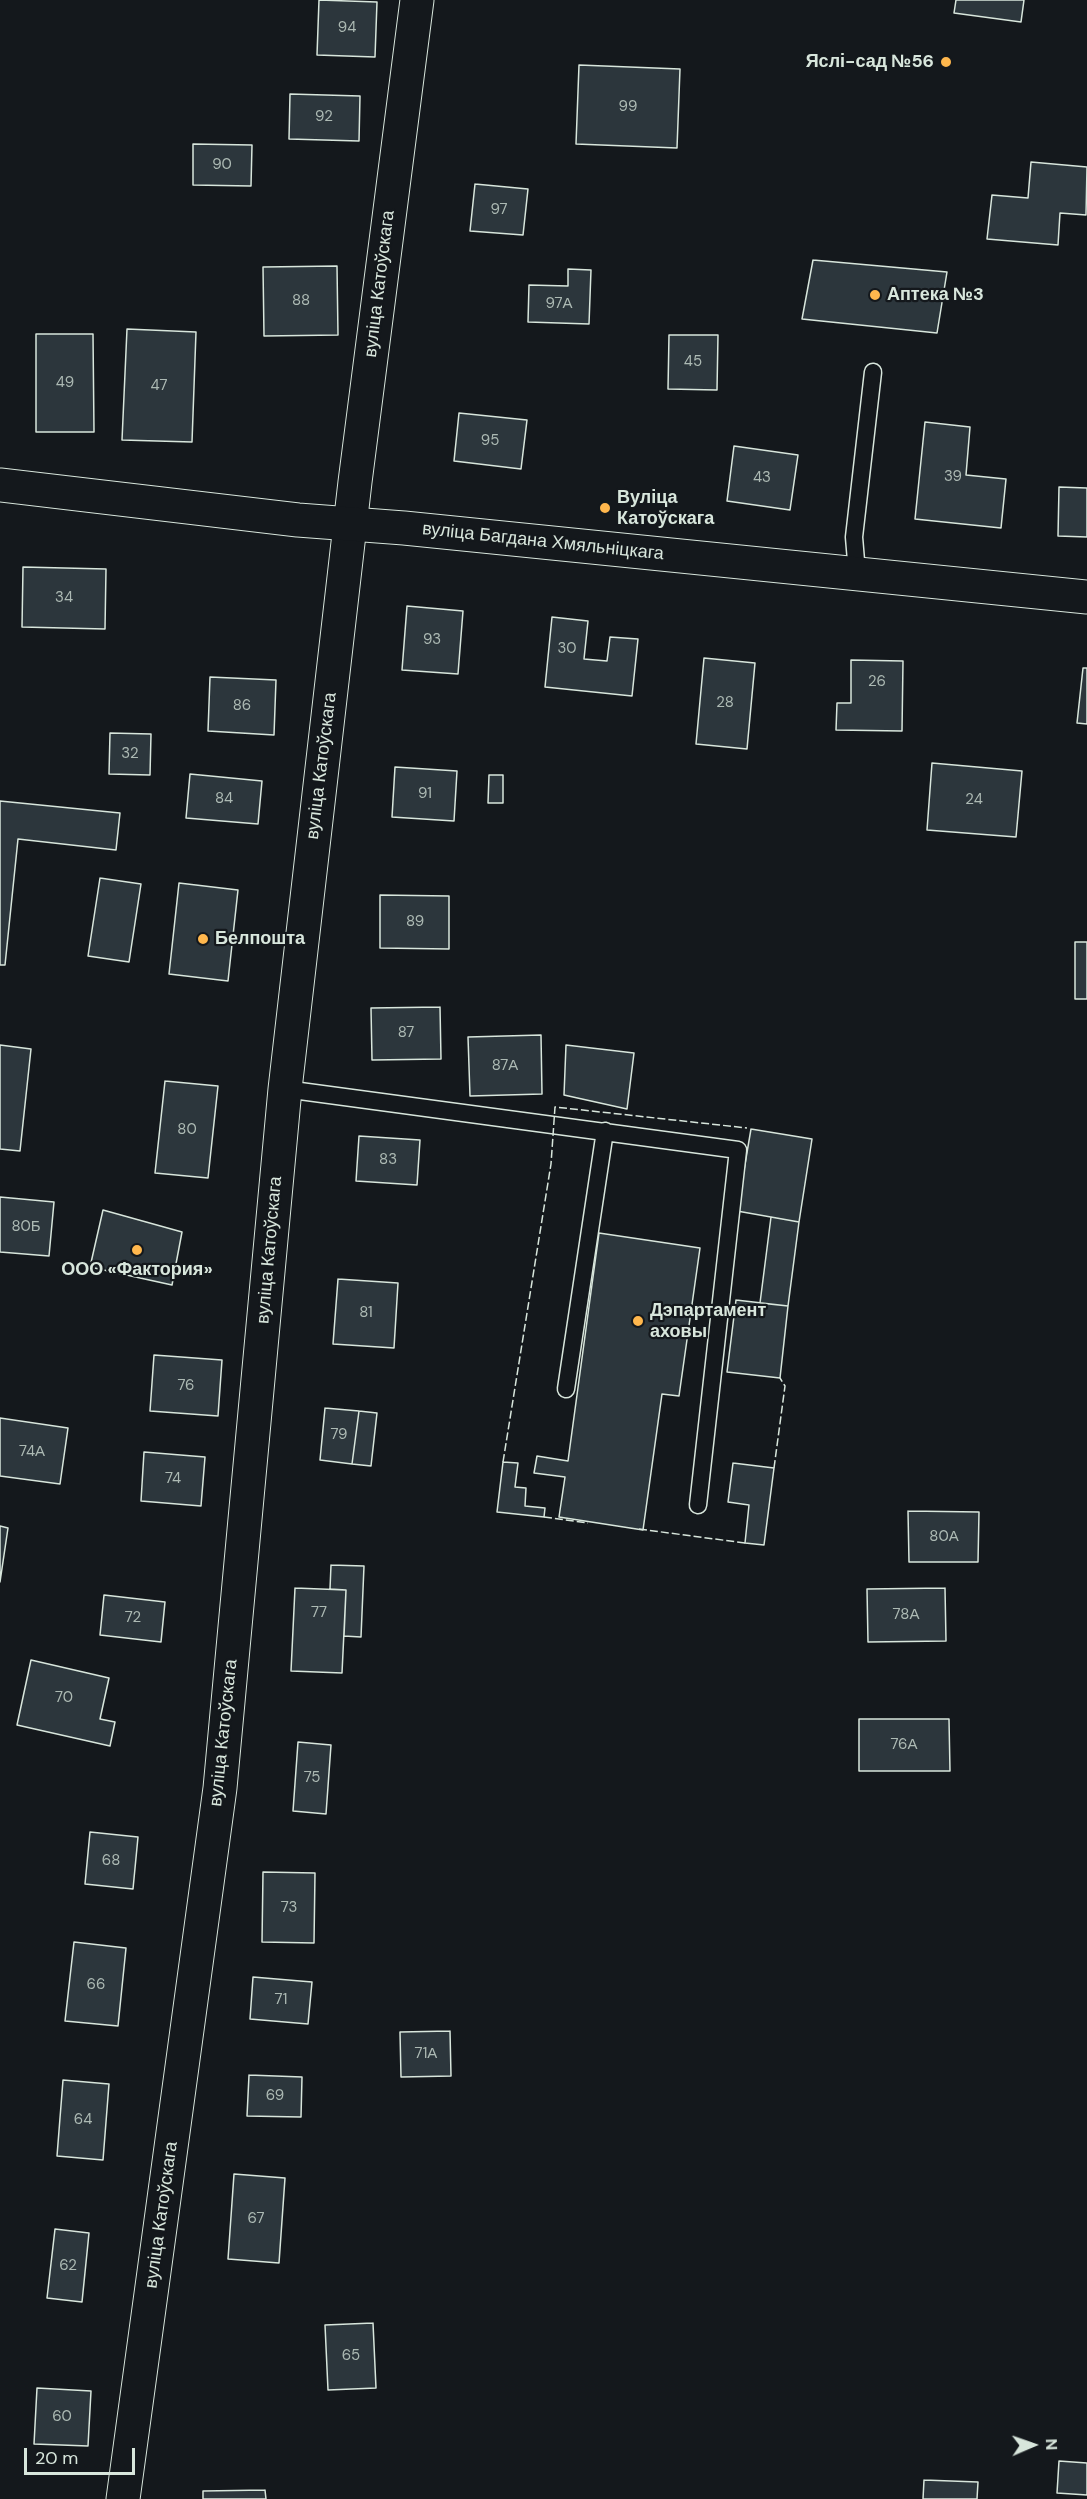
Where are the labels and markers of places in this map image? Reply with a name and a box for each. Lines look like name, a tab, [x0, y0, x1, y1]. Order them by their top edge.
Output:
place label: Яслі-сад №56	[806, 51, 934, 73]
marker: Яслі-сад №56	[939, 55, 953, 69]
place label: Аптека №3	[887, 284, 984, 306]
marker: Аптека №3	[868, 288, 882, 302]
place label: Вуліца Катоўскага	[617, 487, 714, 530]
marker: Вуліца Катоўскага	[598, 501, 612, 515]
place label: Белпошта	[215, 928, 305, 950]
marker: Белпошта	[196, 932, 210, 946]
marker: ООО «Фактория»	[130, 1243, 144, 1257]
place label: ООО «Фактория»	[61, 1259, 213, 1281]
place label: Дэпартамент аховы	[650, 1300, 766, 1342]
marker: Дэпартамент аховы	[631, 1314, 645, 1328]

